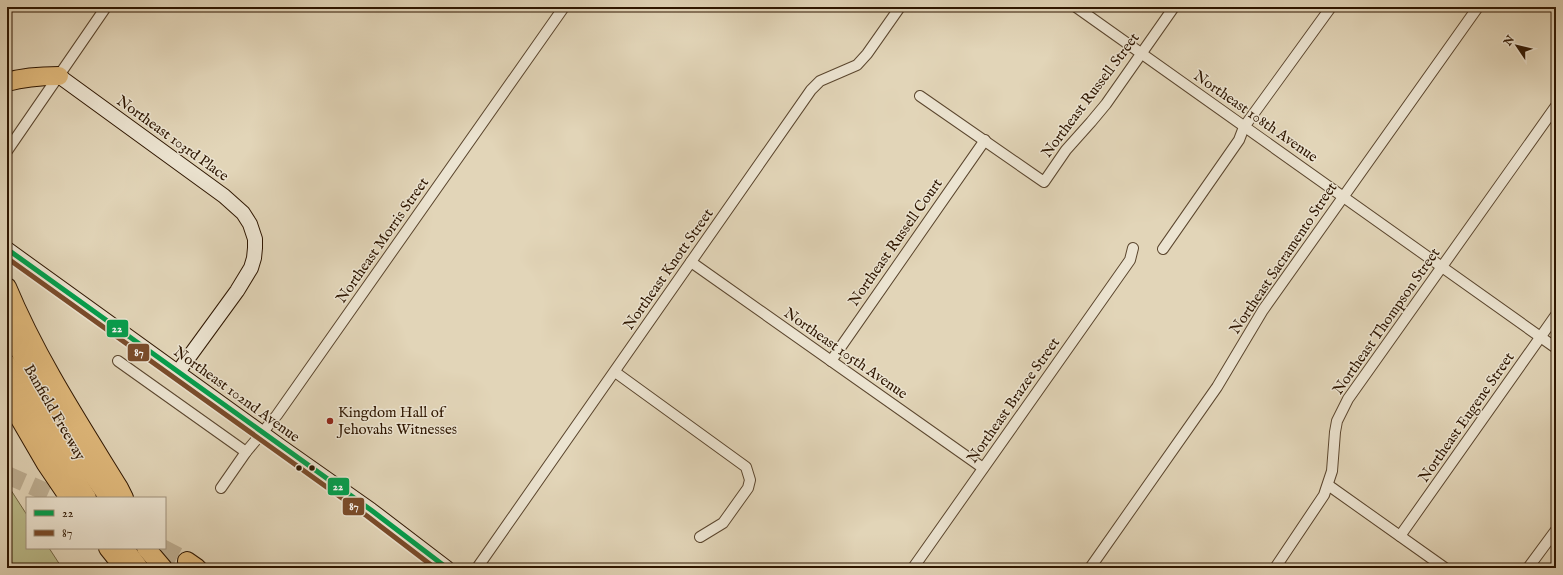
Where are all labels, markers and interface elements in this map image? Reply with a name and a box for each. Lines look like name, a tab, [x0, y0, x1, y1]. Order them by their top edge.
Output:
north arrow	[1497, 26, 1537, 66]
street label: Northeast Russell Street	[1037, 29, 1144, 162]
text: N	[1501, 33, 1518, 50]
street label: Northeast 108th Avenue	[1190, 66, 1322, 166]
street label: Northeast 103rd Place	[113, 91, 233, 186]
street label: Northeast Morris Street	[332, 174, 433, 307]
street label: Northeast Russell Court	[844, 175, 947, 310]
street label: Northeast Sacramento Street	[1226, 179, 1341, 338]
street label: Northeast Knott Street	[619, 205, 717, 334]
street label: Northeast Thompson Street	[1328, 244, 1444, 398]
street label: Northeast 105th Avenue	[780, 304, 911, 403]
line badge: 22	[106, 319, 129, 338]
text: 22	[112, 322, 123, 336]
street label: Northeast Brazee Street	[963, 334, 1064, 467]
street label: Northeast 102nd Avenue	[170, 342, 304, 447]
line badge: 87	[127, 343, 150, 362]
text: 87	[134, 346, 144, 360]
street label: Northeast Eugene Street	[1414, 348, 1519, 486]
street label: Banfield Freeway	[19, 361, 90, 464]
place label: Kingdom Hall of Jehovahs Witnesses	[336, 403, 457, 439]
marker: Kingdom Hall of Jehovahs Witnesses	[325, 416, 335, 426]
unlabelled marker	[294, 463, 304, 473]
unlabelled marker	[307, 463, 317, 473]
line badge: 22	[327, 477, 350, 496]
text: 22	[333, 480, 344, 494]
legend	[26, 497, 166, 549]
line badge: 87	[342, 497, 365, 516]
text: 87	[349, 500, 359, 514]
text: 22	[62, 506, 74, 521]
text: 87	[62, 526, 72, 541]

